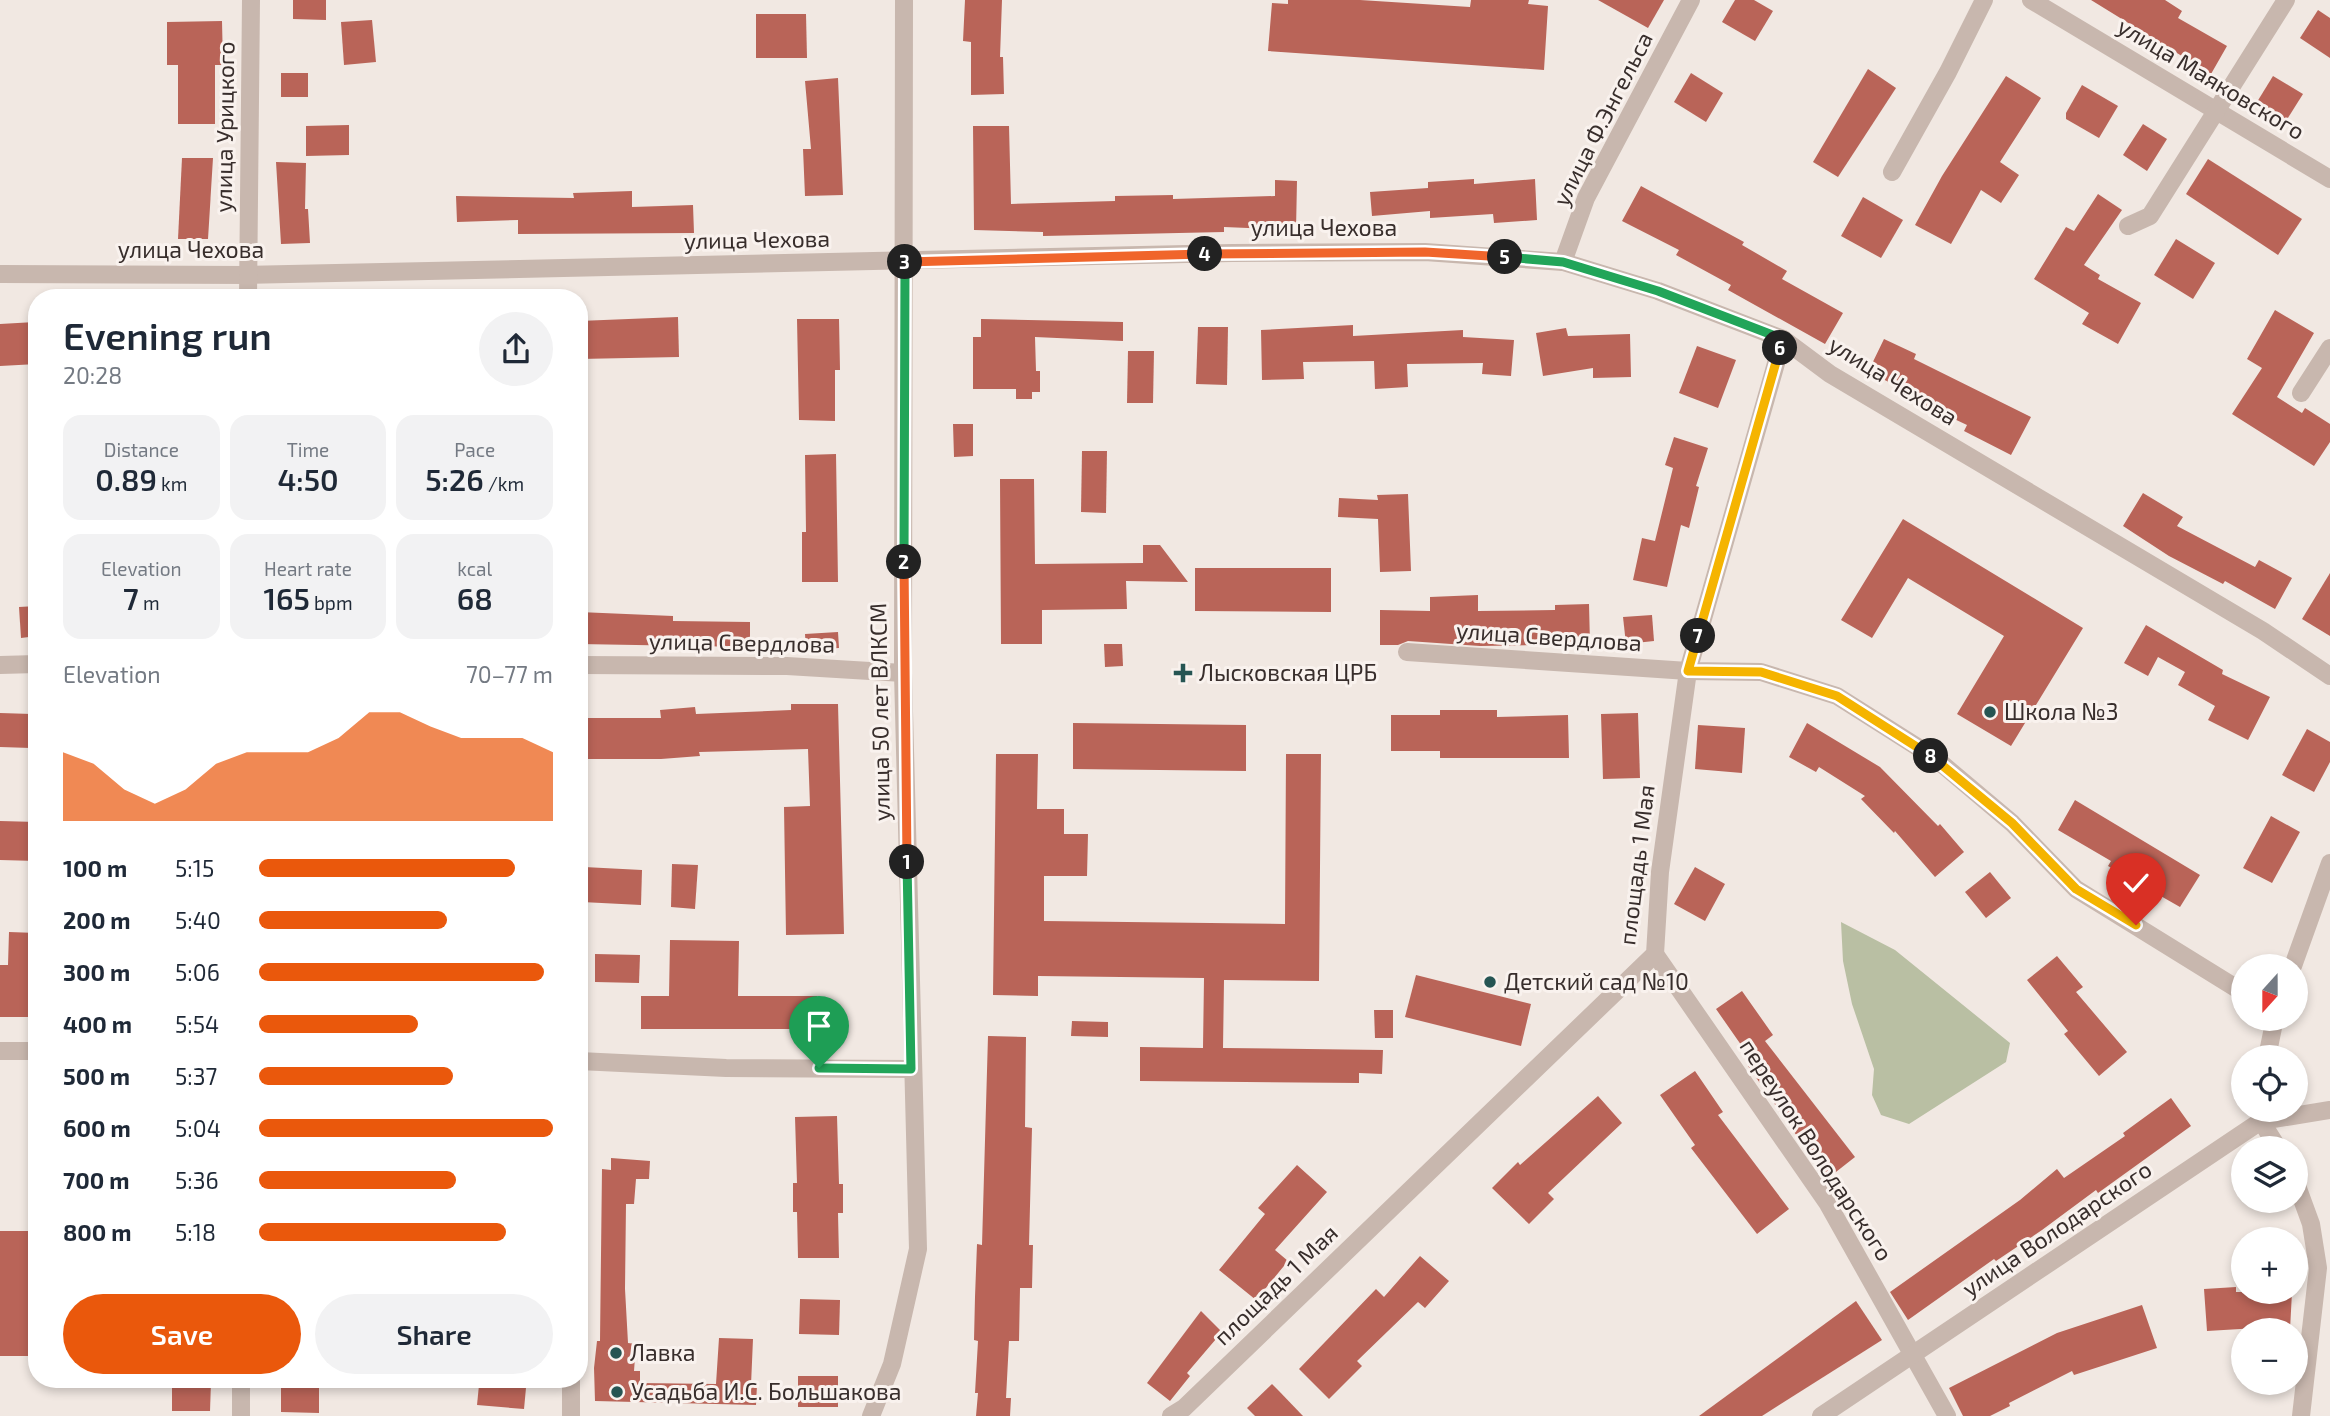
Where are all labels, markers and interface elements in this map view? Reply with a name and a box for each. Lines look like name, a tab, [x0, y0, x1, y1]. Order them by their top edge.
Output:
street label: улица Маяковского	[2112, 11, 2310, 146]
street label: улица Ф.Энгельса	[1546, 27, 1659, 211]
street label: улица Урицкого	[209, 41, 240, 213]
street label: улица Чехова	[1251, 213, 1397, 242]
street label: улица Чехова	[684, 224, 830, 255]
street label: улица Чехова	[118, 235, 264, 264]
pin: 4	[1188, 236, 1222, 272]
pin: 5	[1488, 240, 1522, 274]
text: 4	[1198, 242, 1211, 265]
pin: 3	[888, 244, 922, 280]
text: 5	[1499, 245, 1510, 268]
text: 3	[899, 250, 910, 273]
text: Evening run	[63, 312, 272, 358]
button: share	[479, 312, 553, 386]
street label: улица Чехова	[1824, 329, 1963, 432]
pin: 6	[1762, 330, 1798, 366]
text: 6	[1774, 336, 1785, 359]
text: 20:28	[63, 361, 122, 389]
text: Distance	[104, 438, 179, 461]
text: Time	[287, 438, 329, 461]
text: Pace	[454, 438, 495, 461]
text: 0.89	[95, 461, 157, 497]
text: 4:50	[277, 461, 339, 497]
text: 5:26	[425, 461, 484, 497]
text: km	[157, 472, 187, 495]
text: /km	[484, 472, 524, 495]
pin: 2	[886, 544, 922, 580]
text: 2	[898, 550, 909, 573]
text: Elevation	[101, 557, 182, 580]
text: Heart rate	[264, 557, 352, 580]
text: kcal	[457, 557, 492, 580]
text: 7	[123, 580, 139, 616]
text: 165	[263, 580, 310, 616]
text: 68	[457, 580, 493, 616]
text: m	[139, 591, 160, 614]
text: bpm	[310, 591, 353, 614]
street label: улица 50 лет ВЛКСМ	[863, 603, 896, 821]
street label: улица Свердлова	[1455, 616, 1643, 657]
pin: 7	[1680, 618, 1716, 654]
text: 7	[1692, 624, 1703, 647]
street label: улица Свердлова	[649, 626, 835, 659]
place label: Лысковская ЦРБ	[1199, 658, 1377, 686]
text: Elevation	[63, 660, 161, 688]
text: 70–77 m	[466, 660, 553, 688]
marker: Лысковская ЦРБ	[1173, 663, 1193, 683]
place label: Школа №3	[2004, 697, 2119, 725]
marker: Школа №3	[1982, 704, 1998, 720]
pin: 8	[1913, 738, 1948, 774]
text: 8	[1925, 744, 1936, 767]
street label: площадь 1 Мая	[1612, 783, 1660, 947]
pin: 1	[890, 844, 925, 880]
text: 1	[902, 850, 911, 873]
pin	[2106, 853, 2166, 925]
text: 100 m	[63, 854, 127, 882]
text: 5:15	[175, 854, 214, 882]
icon: check	[2117, 864, 2155, 902]
text: 200 m	[63, 906, 131, 934]
text: 5:40	[175, 906, 221, 934]
north arrow	[2231, 954, 2308, 1031]
map controls	[2231, 954, 2308, 1395]
text: 300 m	[63, 958, 130, 986]
text: 5:06	[175, 958, 220, 986]
place label: Детский сад №10	[1504, 967, 1689, 995]
marker: Детский сад №10	[1482, 974, 1498, 990]
pin	[789, 996, 849, 1068]
icon: arrive	[800, 1007, 838, 1045]
text: 400 m	[63, 1010, 132, 1038]
text: 5:54	[175, 1010, 219, 1038]
street label: переулок Володарского	[1734, 1033, 1899, 1266]
button: locate	[2231, 1045, 2308, 1122]
text: 500 m	[63, 1062, 130, 1090]
text: 5:37	[175, 1062, 217, 1090]
text: 600 m	[63, 1114, 131, 1142]
text: 5:04	[175, 1114, 221, 1142]
button: layers	[2231, 1136, 2308, 1213]
street label: улица Володарского	[1957, 1154, 2157, 1303]
text: 700 m	[63, 1166, 129, 1194]
text: 5:36	[175, 1166, 219, 1194]
text: 800 m	[63, 1218, 132, 1246]
text: 5:18	[175, 1218, 216, 1246]
street label: площадь 1 Мая	[1208, 1218, 1343, 1350]
button: +	[2231, 1227, 2308, 1304]
button: Save	[63, 1294, 301, 1374]
button: Share	[315, 1294, 553, 1374]
button: −	[2231, 1318, 2308, 1395]
place label: Лавка	[630, 1338, 695, 1366]
marker: Лавка	[608, 1345, 624, 1361]
place label: Усадьба И.С. Большакова	[631, 1377, 902, 1405]
marker: Усадьба И.С. Большакова	[609, 1384, 625, 1400]

